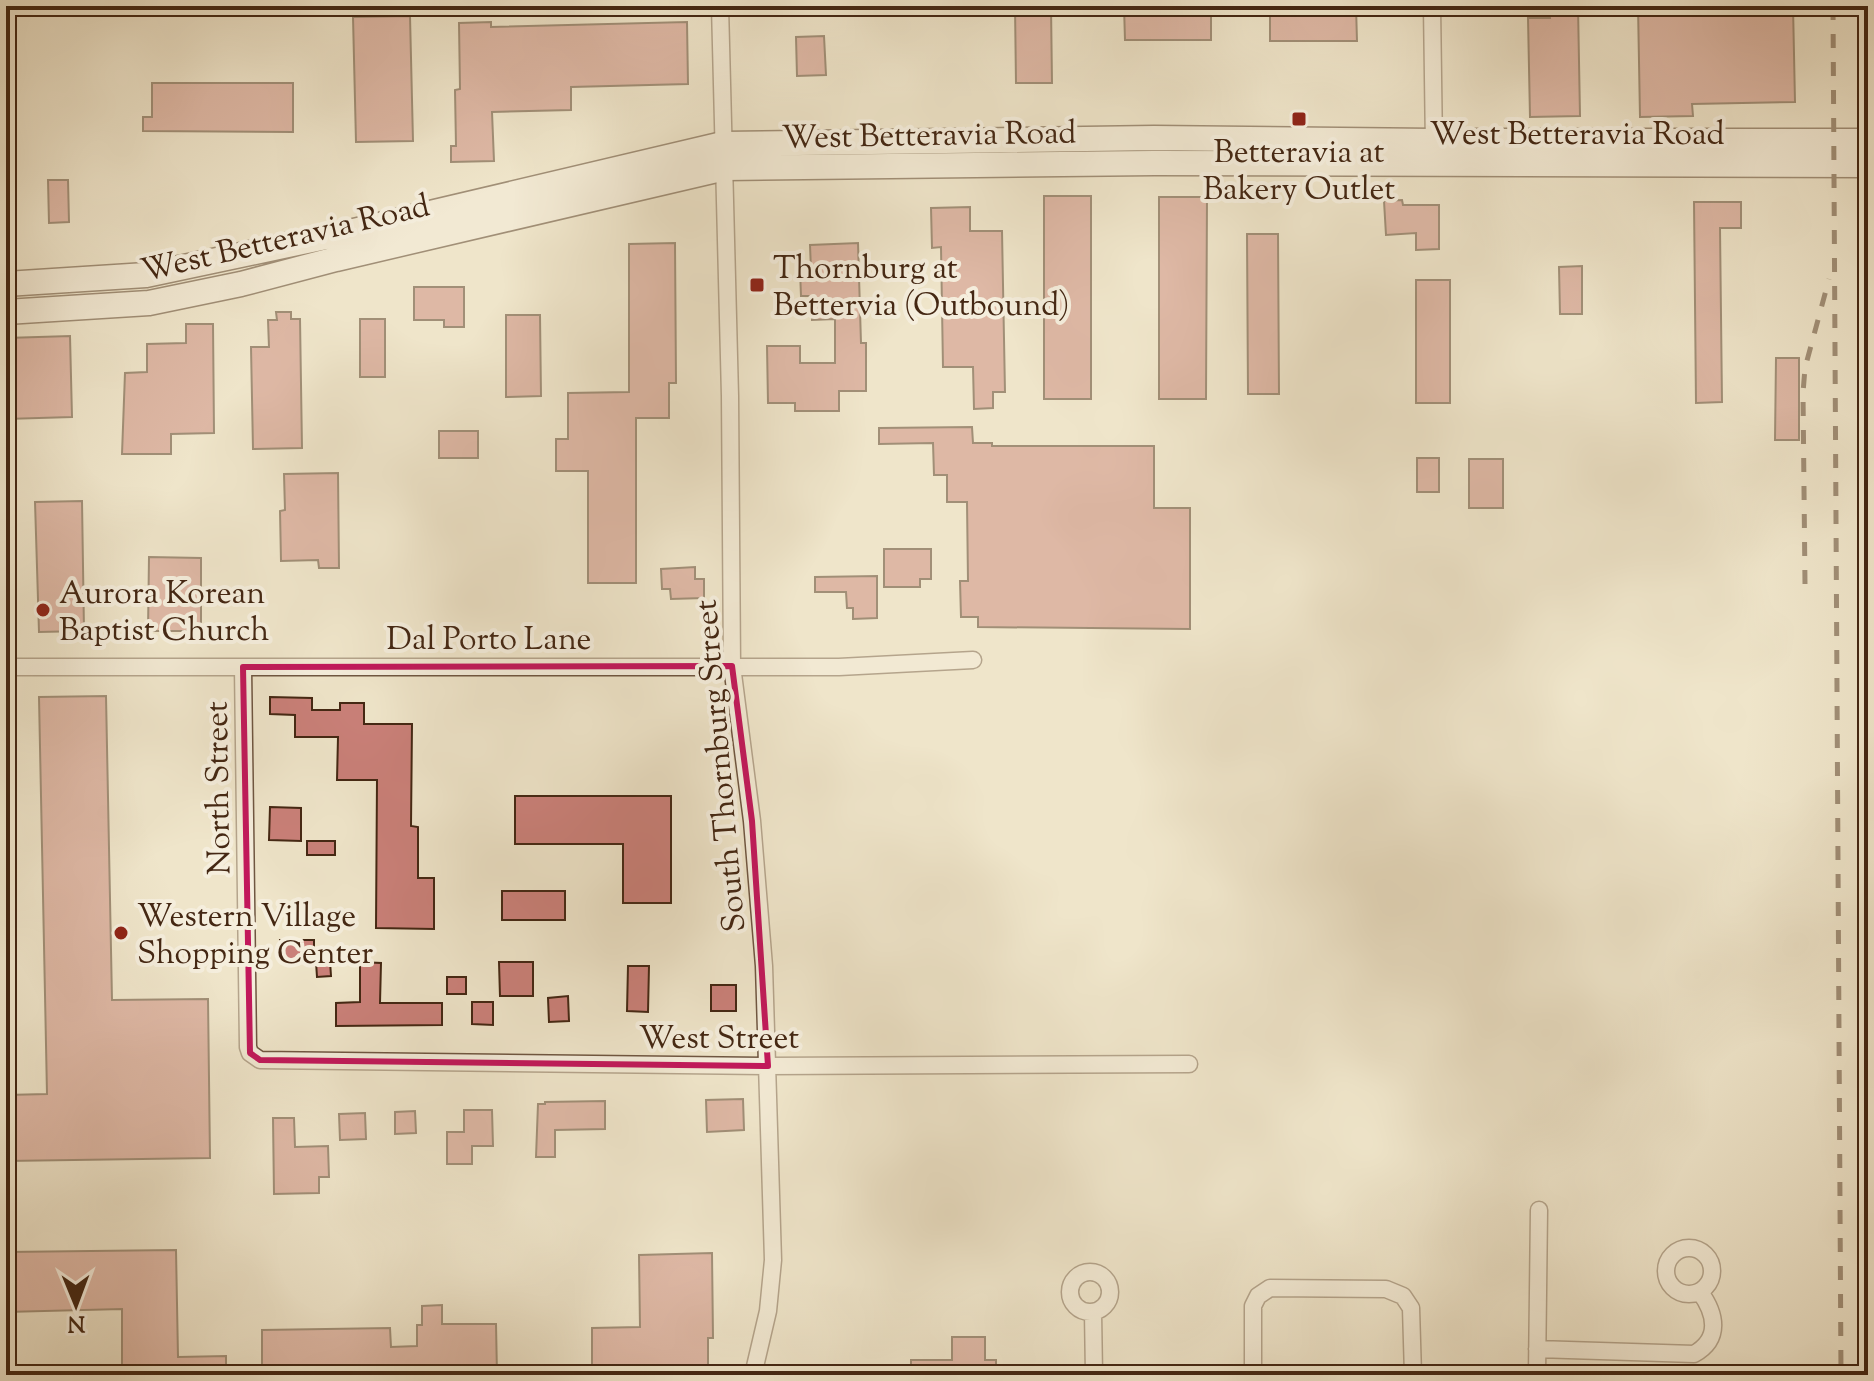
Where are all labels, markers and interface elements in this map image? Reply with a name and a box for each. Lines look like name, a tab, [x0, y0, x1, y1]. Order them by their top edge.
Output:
marker: Betteravia at Bakery Outlet	[1290, 110, 1308, 128]
street label: West Betteravia Road	[781, 111, 1077, 163]
street label: West Betteravia Road	[1429, 113, 1725, 159]
place label: Betteravia at Bakery Outlet	[1203, 131, 1395, 214]
street label: West Betteravia Road	[137, 184, 435, 296]
place label: Thornburg at Bettervia (Outbound)	[773, 247, 1070, 330]
marker: Thornburg at Bettervia (Outbound)	[748, 276, 766, 294]
place label: Aurora Korean Baptist Church	[59, 572, 270, 655]
street label: South Thornburg Street	[685, 598, 759, 934]
marker: Aurora Korean Baptist Church	[34, 601, 52, 619]
street label: Dal Porto Lane	[387, 618, 591, 664]
street label: North Street	[195, 701, 245, 875]
place label: Western Village Shopping Center	[137, 895, 373, 978]
marker: Western Village Shopping Center	[112, 924, 130, 942]
street label: West Street	[639, 1017, 799, 1063]
north arrow	[36, 1265, 116, 1345]
text: N	[67, 1306, 85, 1338]

